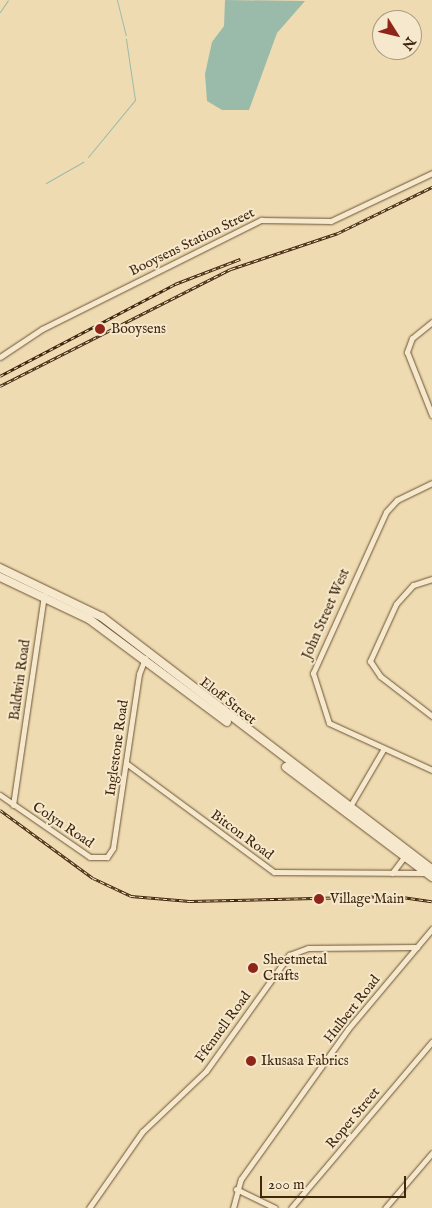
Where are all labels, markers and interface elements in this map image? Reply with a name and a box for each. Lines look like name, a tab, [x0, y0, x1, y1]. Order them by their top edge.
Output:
north arrow	[372, 10, 422, 60]
text: N	[397, 33, 419, 53]
street label: Booysens Station Street	[127, 204, 257, 280]
place label: Booysens	[111, 321, 166, 337]
marker: Booysens	[93, 322, 107, 336]
street label: John Street West	[299, 566, 353, 662]
street label: Baldwin Road	[6, 638, 34, 722]
street label: Eloff Street	[196, 674, 260, 728]
street label: Inglestone Road	[102, 699, 132, 797]
street label: Colyn Road	[29, 798, 97, 852]
street label: Bitcon Road	[207, 807, 277, 863]
place label: Village Main	[330, 891, 404, 907]
marker: Village Main	[312, 892, 326, 906]
place label: Sheetmetal Crafts	[263, 952, 327, 984]
marker: Sheetmetal Crafts	[247, 962, 259, 974]
street label: Hulbert Road	[320, 972, 384, 1046]
street label: Ffennell Road	[192, 988, 254, 1066]
place label: Ikusasa Fabrics	[261, 1053, 349, 1069]
marker: Ikusasa Fabrics	[245, 1055, 257, 1067]
street label: Roper Street	[322, 1084, 384, 1152]
scale bar	[262, 1166, 408, 1198]
text: 200 m	[268, 1175, 305, 1194]

